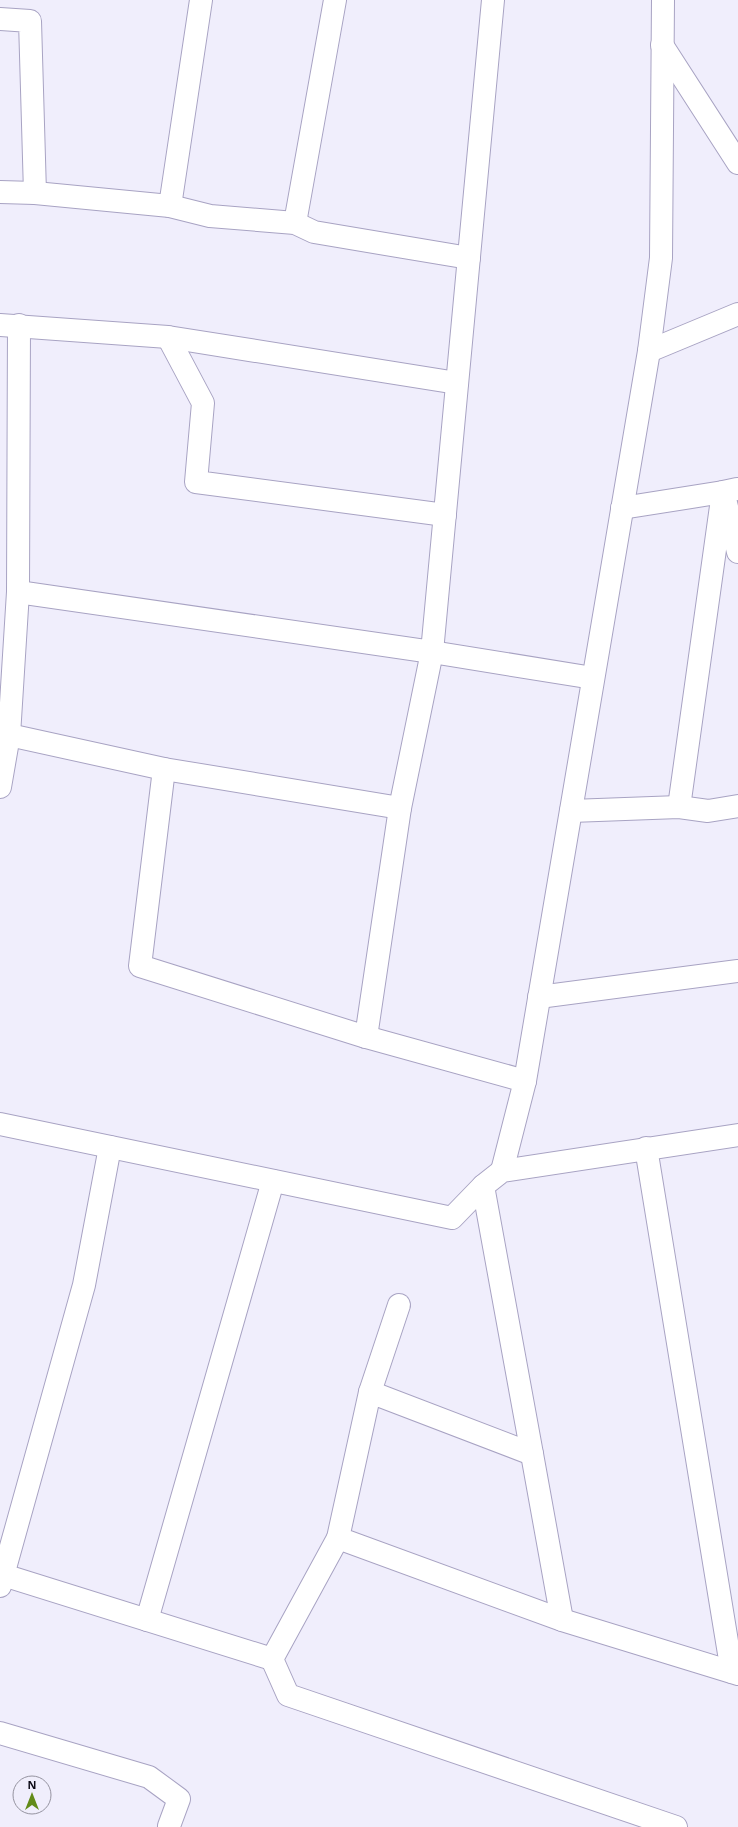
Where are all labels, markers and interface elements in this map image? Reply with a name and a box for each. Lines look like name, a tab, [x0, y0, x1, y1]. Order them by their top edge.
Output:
north arrow	[12, 1775, 52, 1815]
text: N	[28, 1777, 36, 1792]

